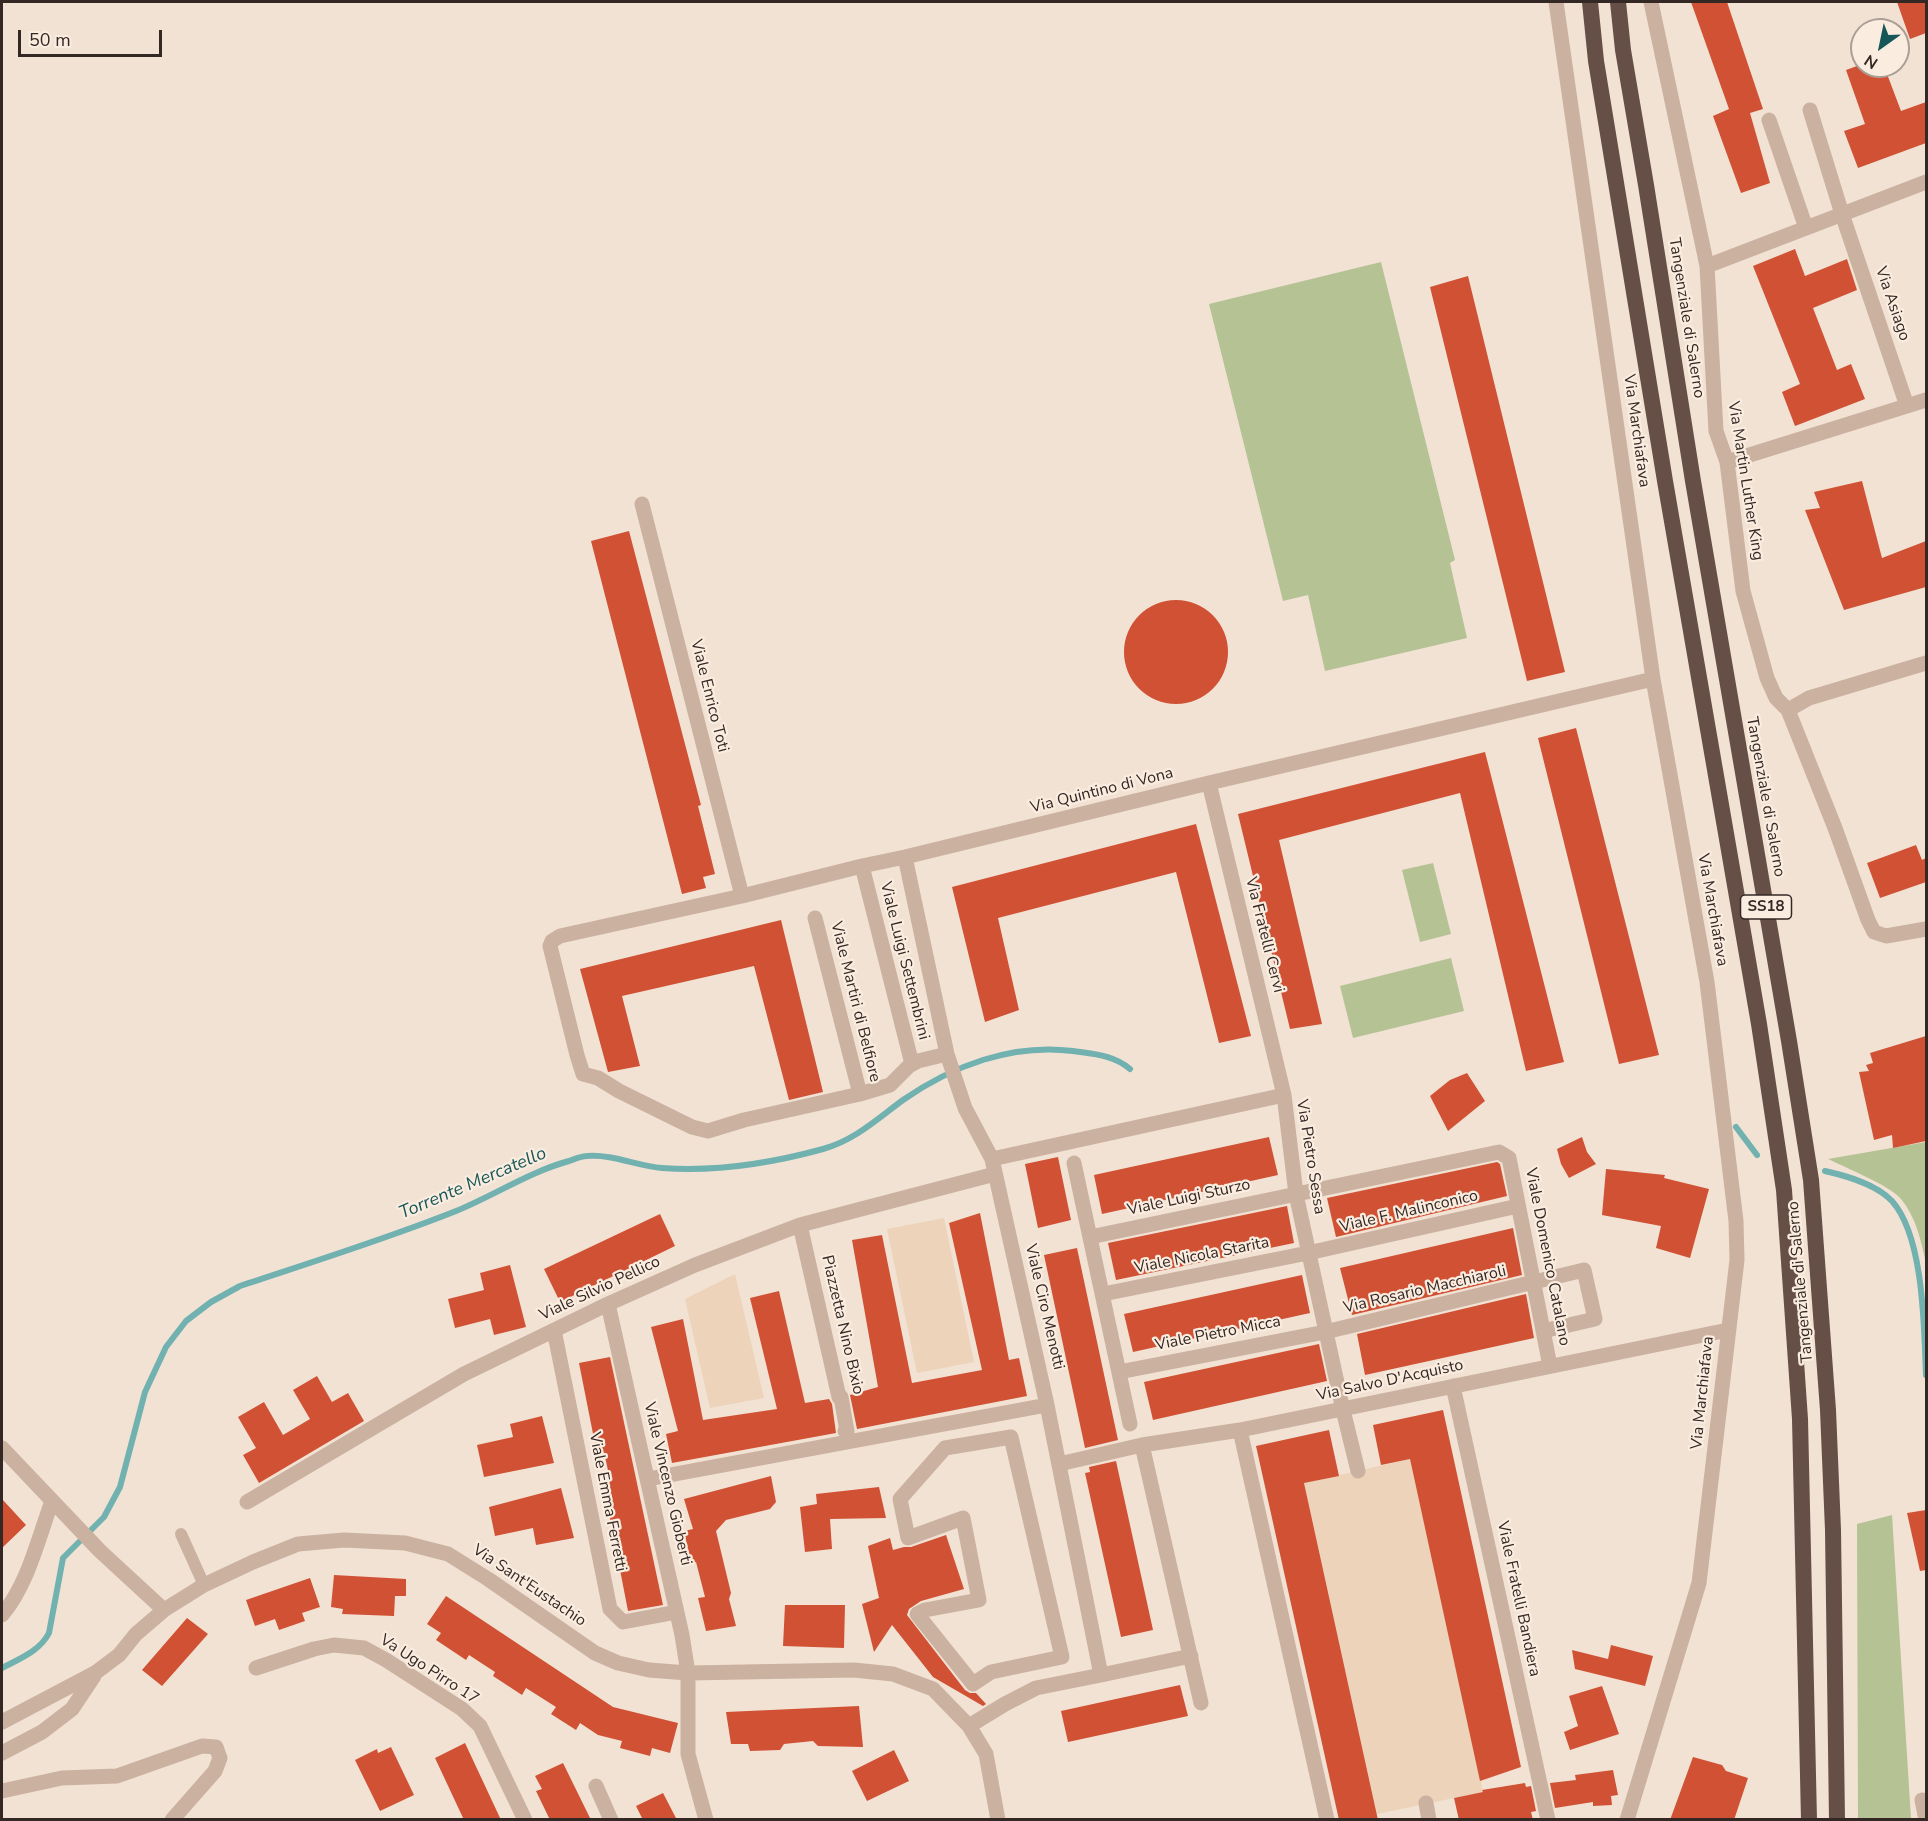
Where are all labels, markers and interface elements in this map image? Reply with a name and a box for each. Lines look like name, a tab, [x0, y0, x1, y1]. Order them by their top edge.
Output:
scale bar	[21, 18, 165, 56]
north arrow	[1850, 18, 1910, 78]
text: 50 m	[29, 28, 71, 52]
text: N	[1860, 49, 1882, 74]
street label: Tangenziale di Salerno	[1664, 236, 1708, 400]
street label: Via Asiago	[1870, 264, 1914, 344]
street label: Via Marchiafava	[1619, 373, 1653, 489]
street label: Via Martin Luther King	[1723, 400, 1767, 562]
street label: Viale Enrico Toti	[686, 638, 732, 754]
street label: Tangenziale di Salerno	[1741, 715, 1789, 879]
street label: Via Quintino di Vona	[1029, 764, 1175, 818]
street label: Via Marchiafava	[1693, 852, 1731, 968]
street label: Via Fratelli Cervi	[1240, 875, 1288, 995]
street label: Viale Luigi Settembrini	[875, 880, 933, 1042]
road number: SS18	[1740, 895, 1792, 919]
street label: Viale Martiri di Belfiore	[826, 920, 884, 1084]
street label: Via Pietro Sessa	[1291, 1098, 1329, 1216]
water label: Torrente Mercatello	[396, 1143, 550, 1225]
street label: Viale Domenico Catalano	[1520, 1166, 1574, 1348]
street label: Viale Luigi Sturzo	[1126, 1176, 1252, 1220]
street label: Viale F. Malinconico	[1338, 1187, 1480, 1237]
street label: Tangenziale di Salerno	[1784, 1200, 1818, 1364]
street label: Viale Nicola Starita	[1133, 1234, 1271, 1278]
street label: Viale Ciro Menotti	[1020, 1242, 1068, 1372]
street label: Viale Silvio Pellico	[537, 1253, 663, 1325]
street label: Piazzetta Nino Bixio	[817, 1254, 867, 1396]
street label: Via Rosario Macchiaroli	[1342, 1262, 1508, 1318]
street label: Viale Pietro Micca	[1154, 1312, 1282, 1356]
street label: Via Marchiafava	[1687, 1335, 1719, 1451]
street label: Via Salvo D'Acquisto	[1315, 1356, 1465, 1406]
street label: Viale Vincenzo Gioberti	[639, 1401, 695, 1567]
street label: Viale Emma Ferretti	[584, 1431, 630, 1573]
street label: Viale Fratelli Bandiera	[1492, 1519, 1544, 1679]
street label: Via Sant'Eustachio	[469, 1541, 589, 1631]
street label: Va Ugo Pirro 17	[376, 1631, 482, 1709]

